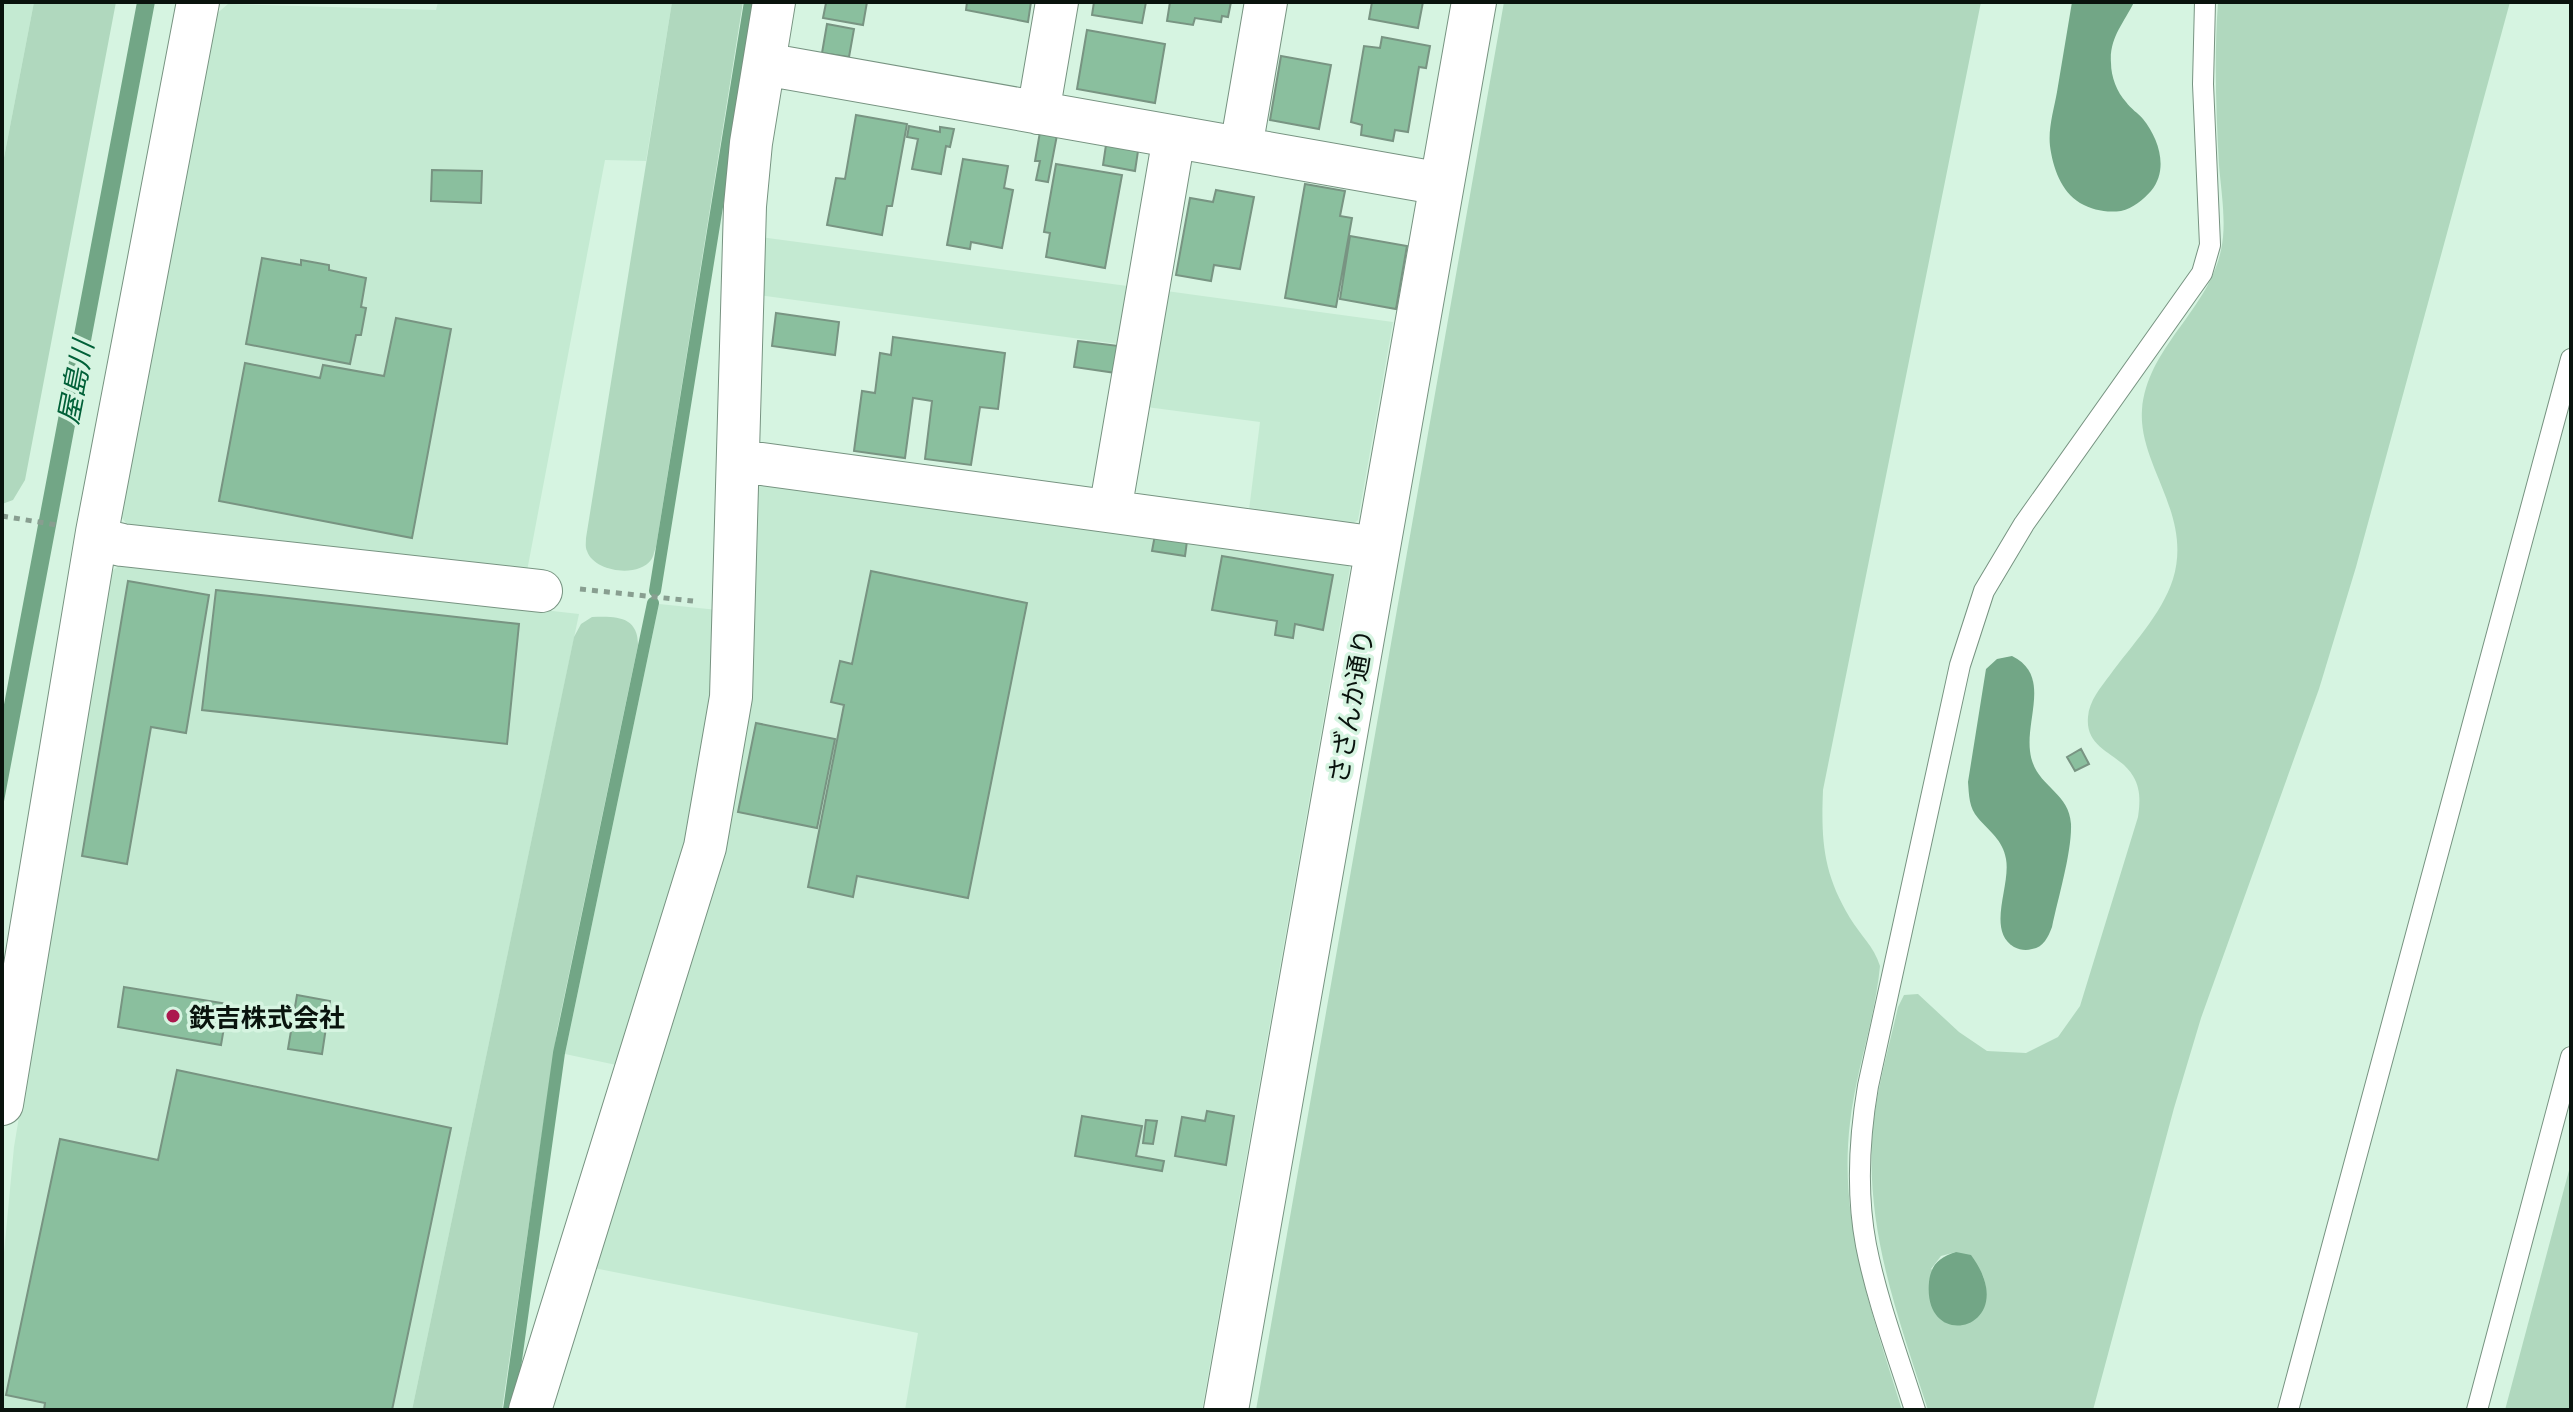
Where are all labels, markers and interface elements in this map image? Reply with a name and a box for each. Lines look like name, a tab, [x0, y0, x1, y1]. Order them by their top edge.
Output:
water label: 屋島川	[48, 334, 101, 427]
street label: さざんか通り	[1319, 626, 1381, 786]
place label: 鉄吉株式会社	[189, 999, 345, 1034]
marker: 鉄吉株式会社	[164, 1007, 182, 1025]

